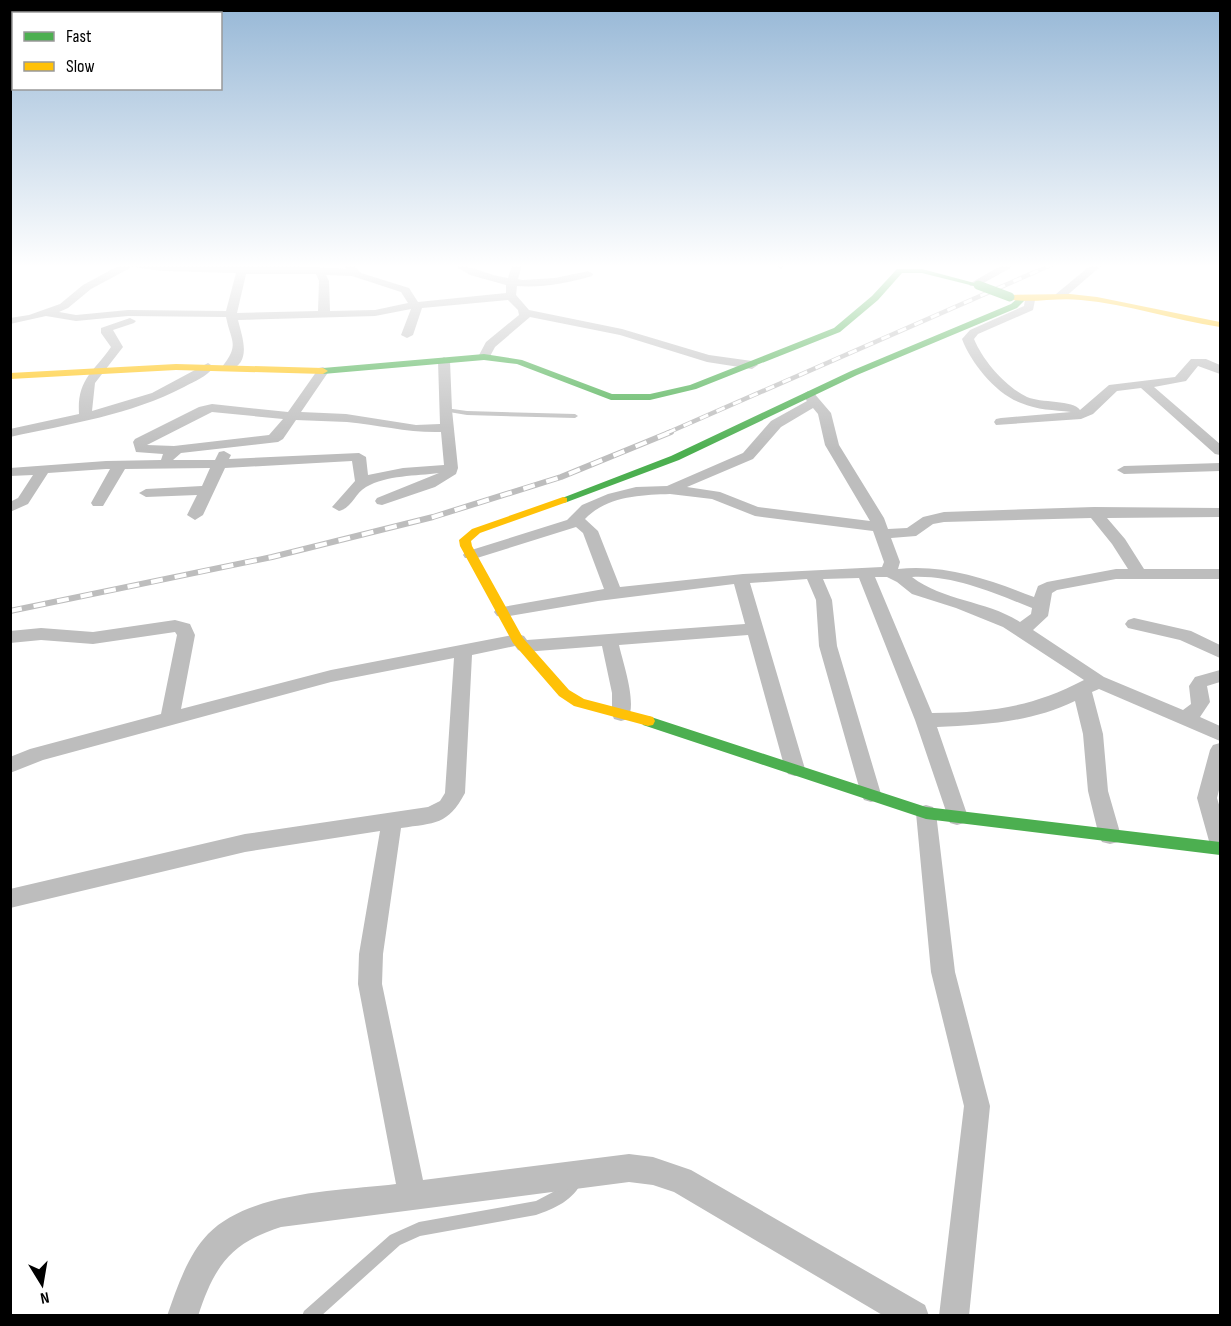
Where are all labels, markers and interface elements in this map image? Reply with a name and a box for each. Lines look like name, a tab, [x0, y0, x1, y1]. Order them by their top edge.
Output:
legend	[12, 12, 222, 90]
text: Fast	[66, 26, 92, 47]
text: Slow	[66, 56, 95, 77]
north arrow	[12, 1254, 72, 1314]
text: N	[39, 1287, 51, 1307]

